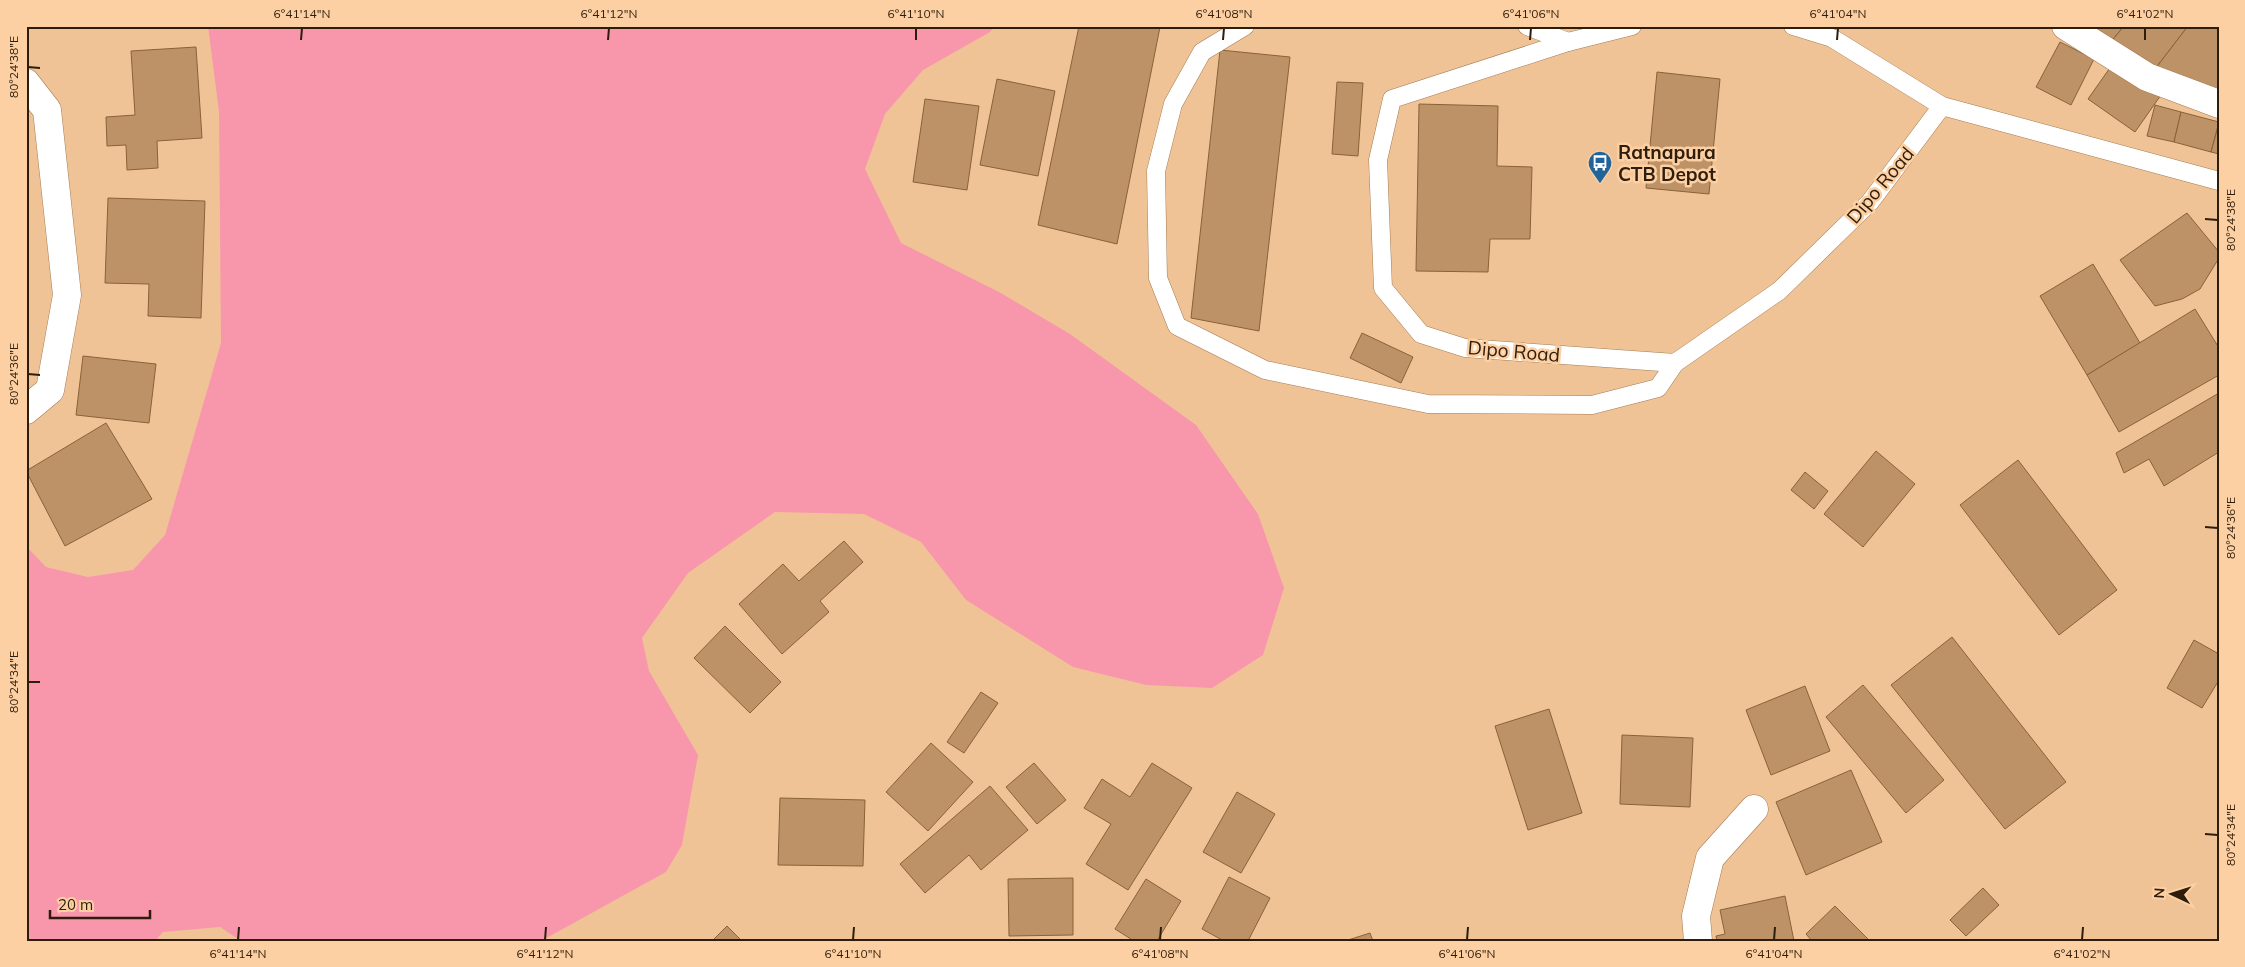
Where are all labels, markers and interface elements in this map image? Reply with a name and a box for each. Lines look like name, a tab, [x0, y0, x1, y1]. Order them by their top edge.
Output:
text: 6°41'14"N	[274, 6, 330, 21]
text: 6°41'12"N	[581, 6, 637, 21]
text: 6°41'10"N	[888, 6, 944, 21]
text: 6°41'08"N	[1196, 6, 1252, 21]
text: 6°41'06"N	[1503, 6, 1559, 21]
text: 6°41'04"N	[1810, 6, 1866, 21]
text: 6°41'02"N	[2117, 6, 2173, 21]
text: 80°24'38"E	[6, 36, 21, 98]
place label: Ratnapura CTB Depot	[1618, 140, 1716, 186]
street label: Dipo Road	[1841, 142, 1919, 228]
bus stop icon: Ratnapura CTB Depot	[1587, 150, 1613, 184]
text: 80°24'38"E	[2223, 189, 2238, 251]
street label: Dipo Road	[1467, 335, 1561, 367]
text: 80°24'36"E	[6, 343, 21, 405]
text: 80°24'36"E	[2223, 497, 2238, 559]
text: 80°24'34"E	[6, 651, 21, 713]
text: 80°24'34"E	[2223, 804, 2238, 866]
north arrow	[2148, 870, 2198, 920]
scale bar	[50, 887, 150, 919]
text: N	[2150, 887, 2168, 899]
text: 20 m	[58, 895, 93, 914]
text: 6°41'14"N	[210, 946, 266, 961]
text: 6°41'12"N	[517, 946, 573, 961]
text: 6°41'10"N	[825, 946, 881, 961]
text: 6°41'08"N	[1132, 946, 1188, 961]
text: 6°41'06"N	[1439, 946, 1495, 961]
text: 6°41'04"N	[1746, 946, 1802, 961]
text: 6°41'02"N	[2054, 946, 2110, 961]

